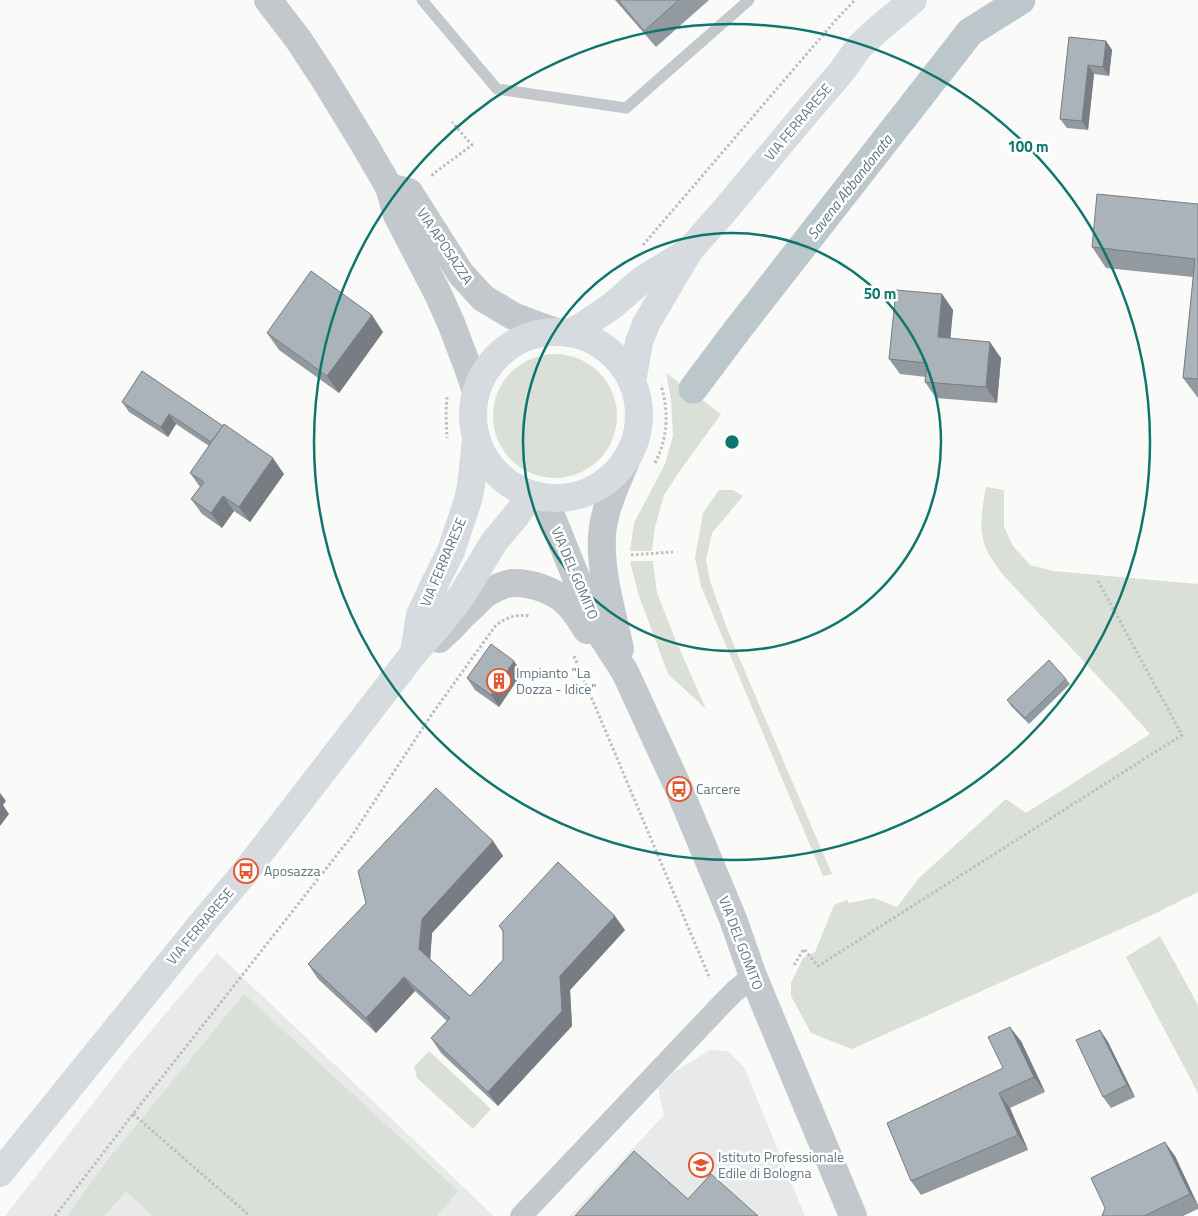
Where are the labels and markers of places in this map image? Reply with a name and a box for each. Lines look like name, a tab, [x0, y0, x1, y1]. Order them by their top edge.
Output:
centre of rings	[723, 433, 741, 451]
place label: Impianto "La Dozza - Idice"	[516, 662, 596, 699]
building icon: Impianto "La Dozza - Idice"	[486, 668, 512, 694]
bus stop icon: Carcere	[666, 776, 692, 802]
place label: Carcere	[696, 778, 740, 799]
bus stop icon: Aposazza	[233, 858, 259, 884]
place label: Aposazza	[264, 860, 320, 881]
place label: Istituto Professionale Edile di Bologna	[718, 1146, 844, 1183]
school or university icon: Istituto Professionale Edile di Bologna	[688, 1152, 714, 1178]

